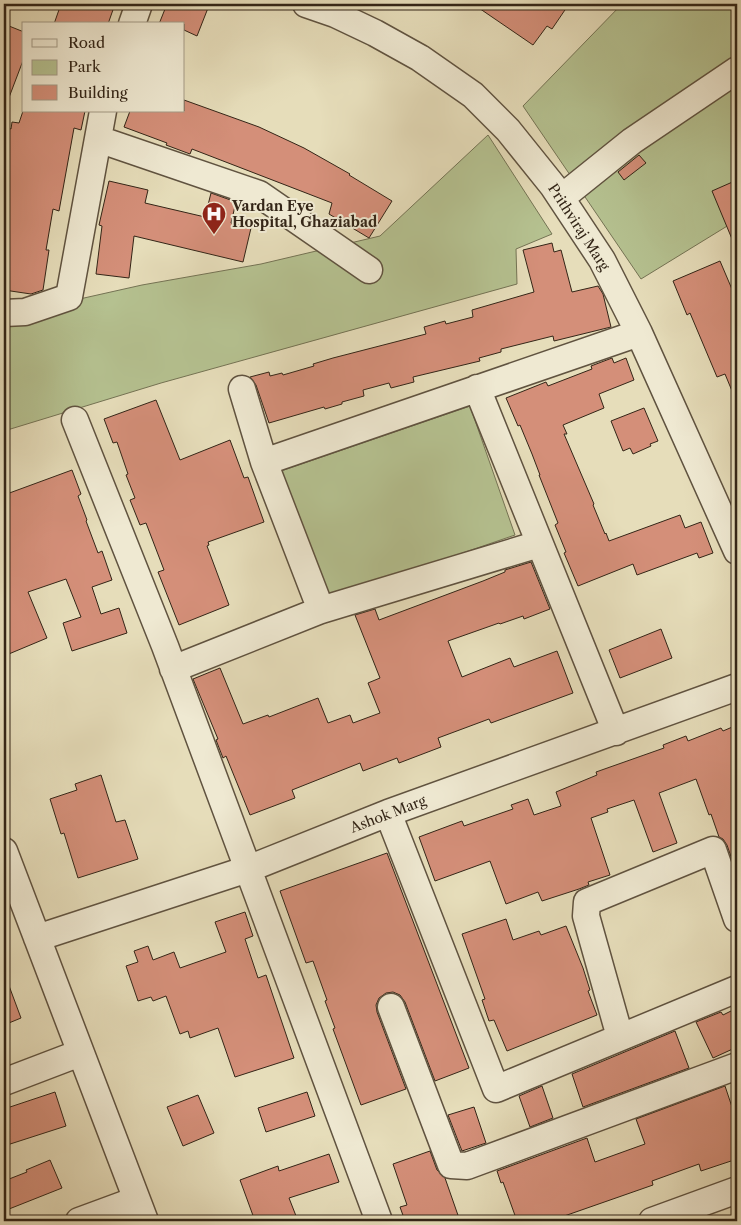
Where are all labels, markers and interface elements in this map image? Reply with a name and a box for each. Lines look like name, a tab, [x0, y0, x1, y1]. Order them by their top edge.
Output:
legend	[22, 22, 185, 112]
text: Road	[68, 33, 105, 52]
text: Park	[68, 57, 102, 76]
text: Building	[68, 83, 128, 102]
street label: Prithviraj Marg	[544, 180, 614, 274]
place label: Vardan Eye Hospital, Ghaziabad	[231, 197, 378, 231]
hospital icon: Vardan Eye Hospital, Ghaziabad	[201, 201, 227, 235]
street label: Ashok Marg	[347, 791, 429, 837]

